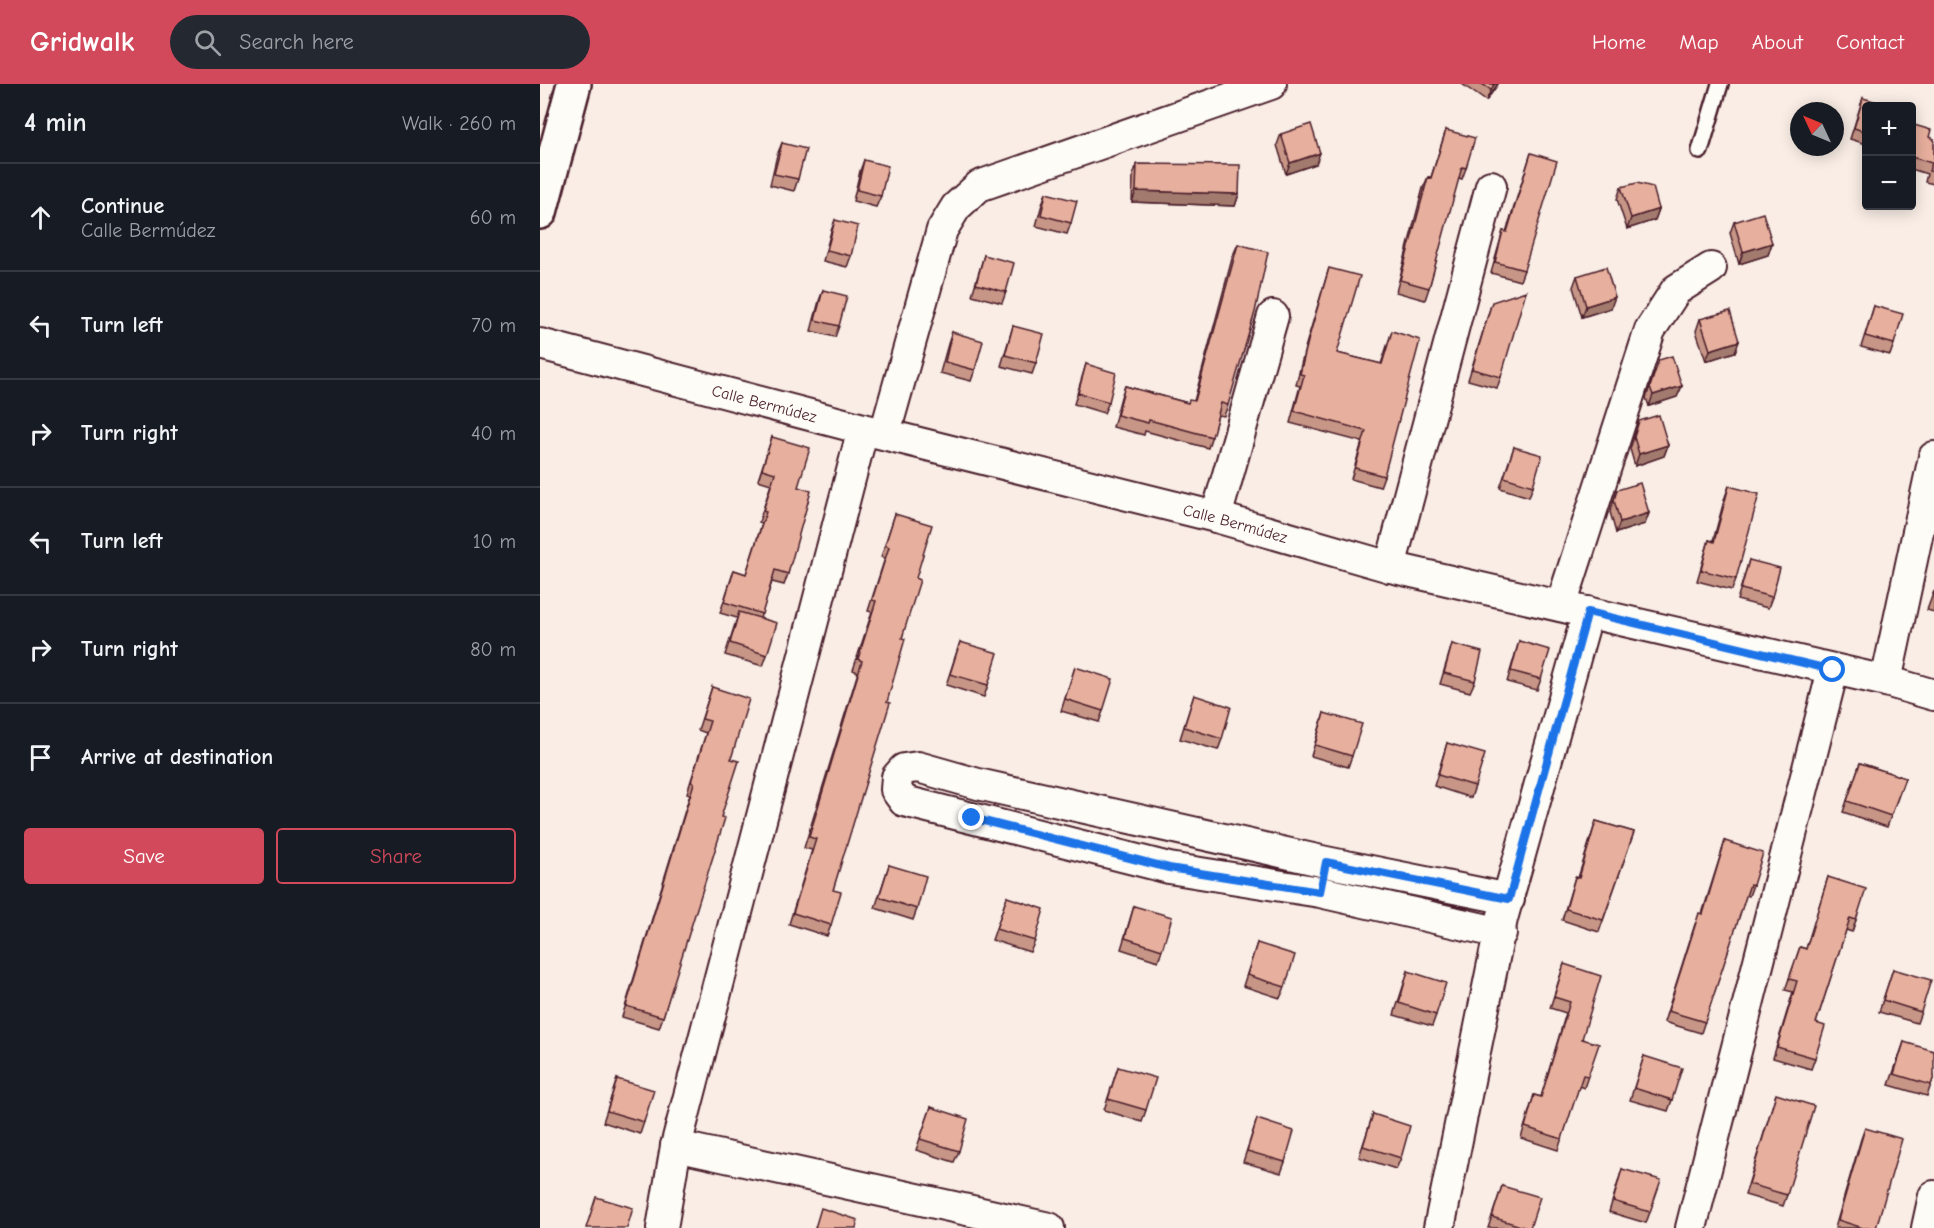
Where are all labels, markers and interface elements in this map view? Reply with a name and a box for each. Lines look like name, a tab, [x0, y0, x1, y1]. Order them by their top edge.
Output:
search box	[170, 15, 590, 69]
text: Gridwalk	[30, 26, 134, 58]
icon: search	[191, 26, 224, 59]
text: Search here	[239, 29, 354, 55]
text: Home	[1592, 30, 1646, 54]
text: Map	[1679, 30, 1719, 54]
text: About	[1752, 30, 1803, 54]
text: Contact	[1836, 30, 1904, 54]
north arrow	[1790, 102, 1844, 156]
map controls	[1862, 102, 1916, 210]
button: +	[1862, 102, 1916, 156]
text: 4 min	[24, 108, 87, 138]
text: Walk · 260 m	[402, 112, 516, 135]
button: −	[1862, 156, 1916, 210]
text: Continue	[81, 193, 164, 219]
icon: ahead	[24, 201, 57, 234]
text: 60 m	[470, 206, 516, 229]
text: Calle Bermúdez	[81, 219, 215, 242]
icon: left	[24, 309, 57, 342]
text: Turn left	[81, 312, 163, 338]
text: 70 m	[471, 314, 516, 337]
street label: Calle Bermúdez	[710, 382, 819, 426]
icon: right	[24, 417, 57, 450]
text: Turn right	[81, 420, 178, 446]
text: 40 m	[471, 422, 516, 445]
street label: Calle Bermúdez	[1181, 501, 1289, 547]
icon: left	[24, 525, 57, 558]
text: Turn left	[81, 528, 163, 554]
text: 10 m	[473, 530, 516, 553]
icon: right	[24, 633, 57, 666]
text: Turn right	[81, 636, 178, 662]
text: 80 m	[470, 638, 516, 661]
route start	[1819, 656, 1845, 682]
icon: arrive	[24, 741, 57, 774]
text: Arrive at destination	[81, 744, 273, 770]
route end	[958, 804, 984, 830]
button: Save	[24, 828, 264, 884]
button: Share	[276, 828, 516, 884]

